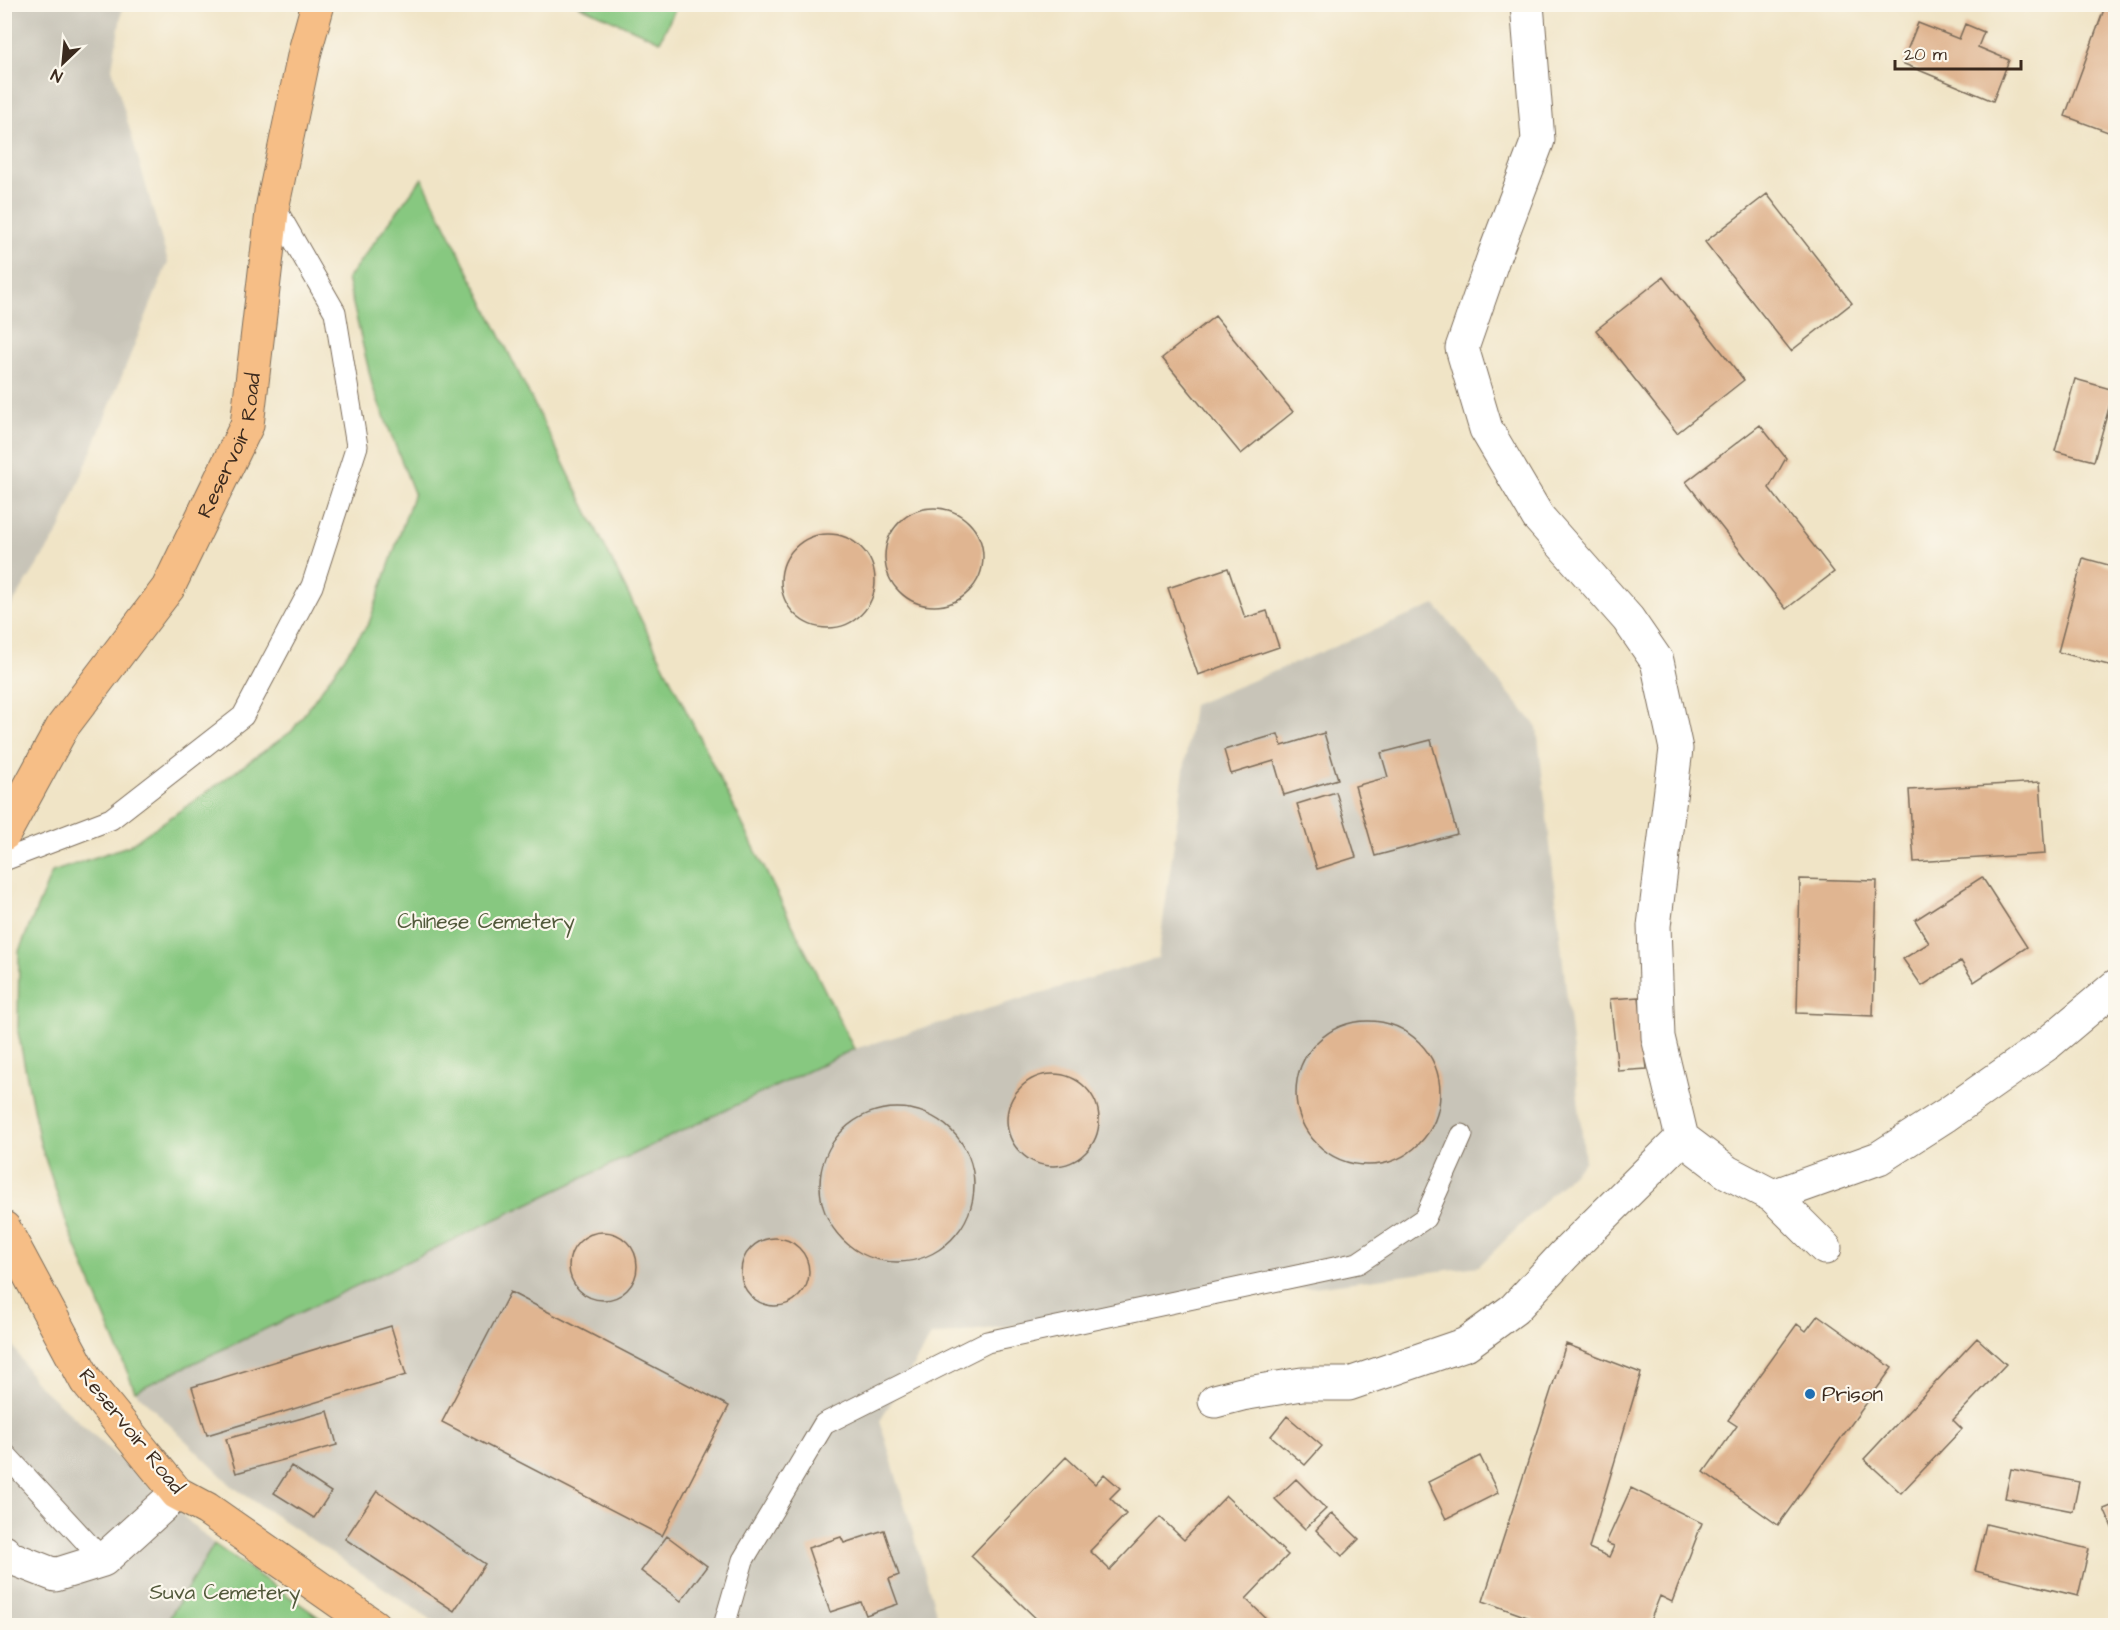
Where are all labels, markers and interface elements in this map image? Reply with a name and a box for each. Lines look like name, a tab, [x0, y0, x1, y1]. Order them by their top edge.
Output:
north arrow	[33, 33, 93, 93]
scale bar	[1895, 33, 2021, 71]
text: 20 m	[1904, 42, 1947, 67]
text: N	[48, 63, 66, 88]
street label: Reservoir Road	[190, 371, 268, 523]
park label: Chinese Cemetery	[397, 907, 575, 938]
street label: Reservoir Road	[72, 1362, 191, 1500]
place label: Prison	[1822, 1380, 1883, 1409]
marker: Prison	[1803, 1387, 1817, 1401]
park label: Suva Cemetery	[149, 1578, 301, 1609]

